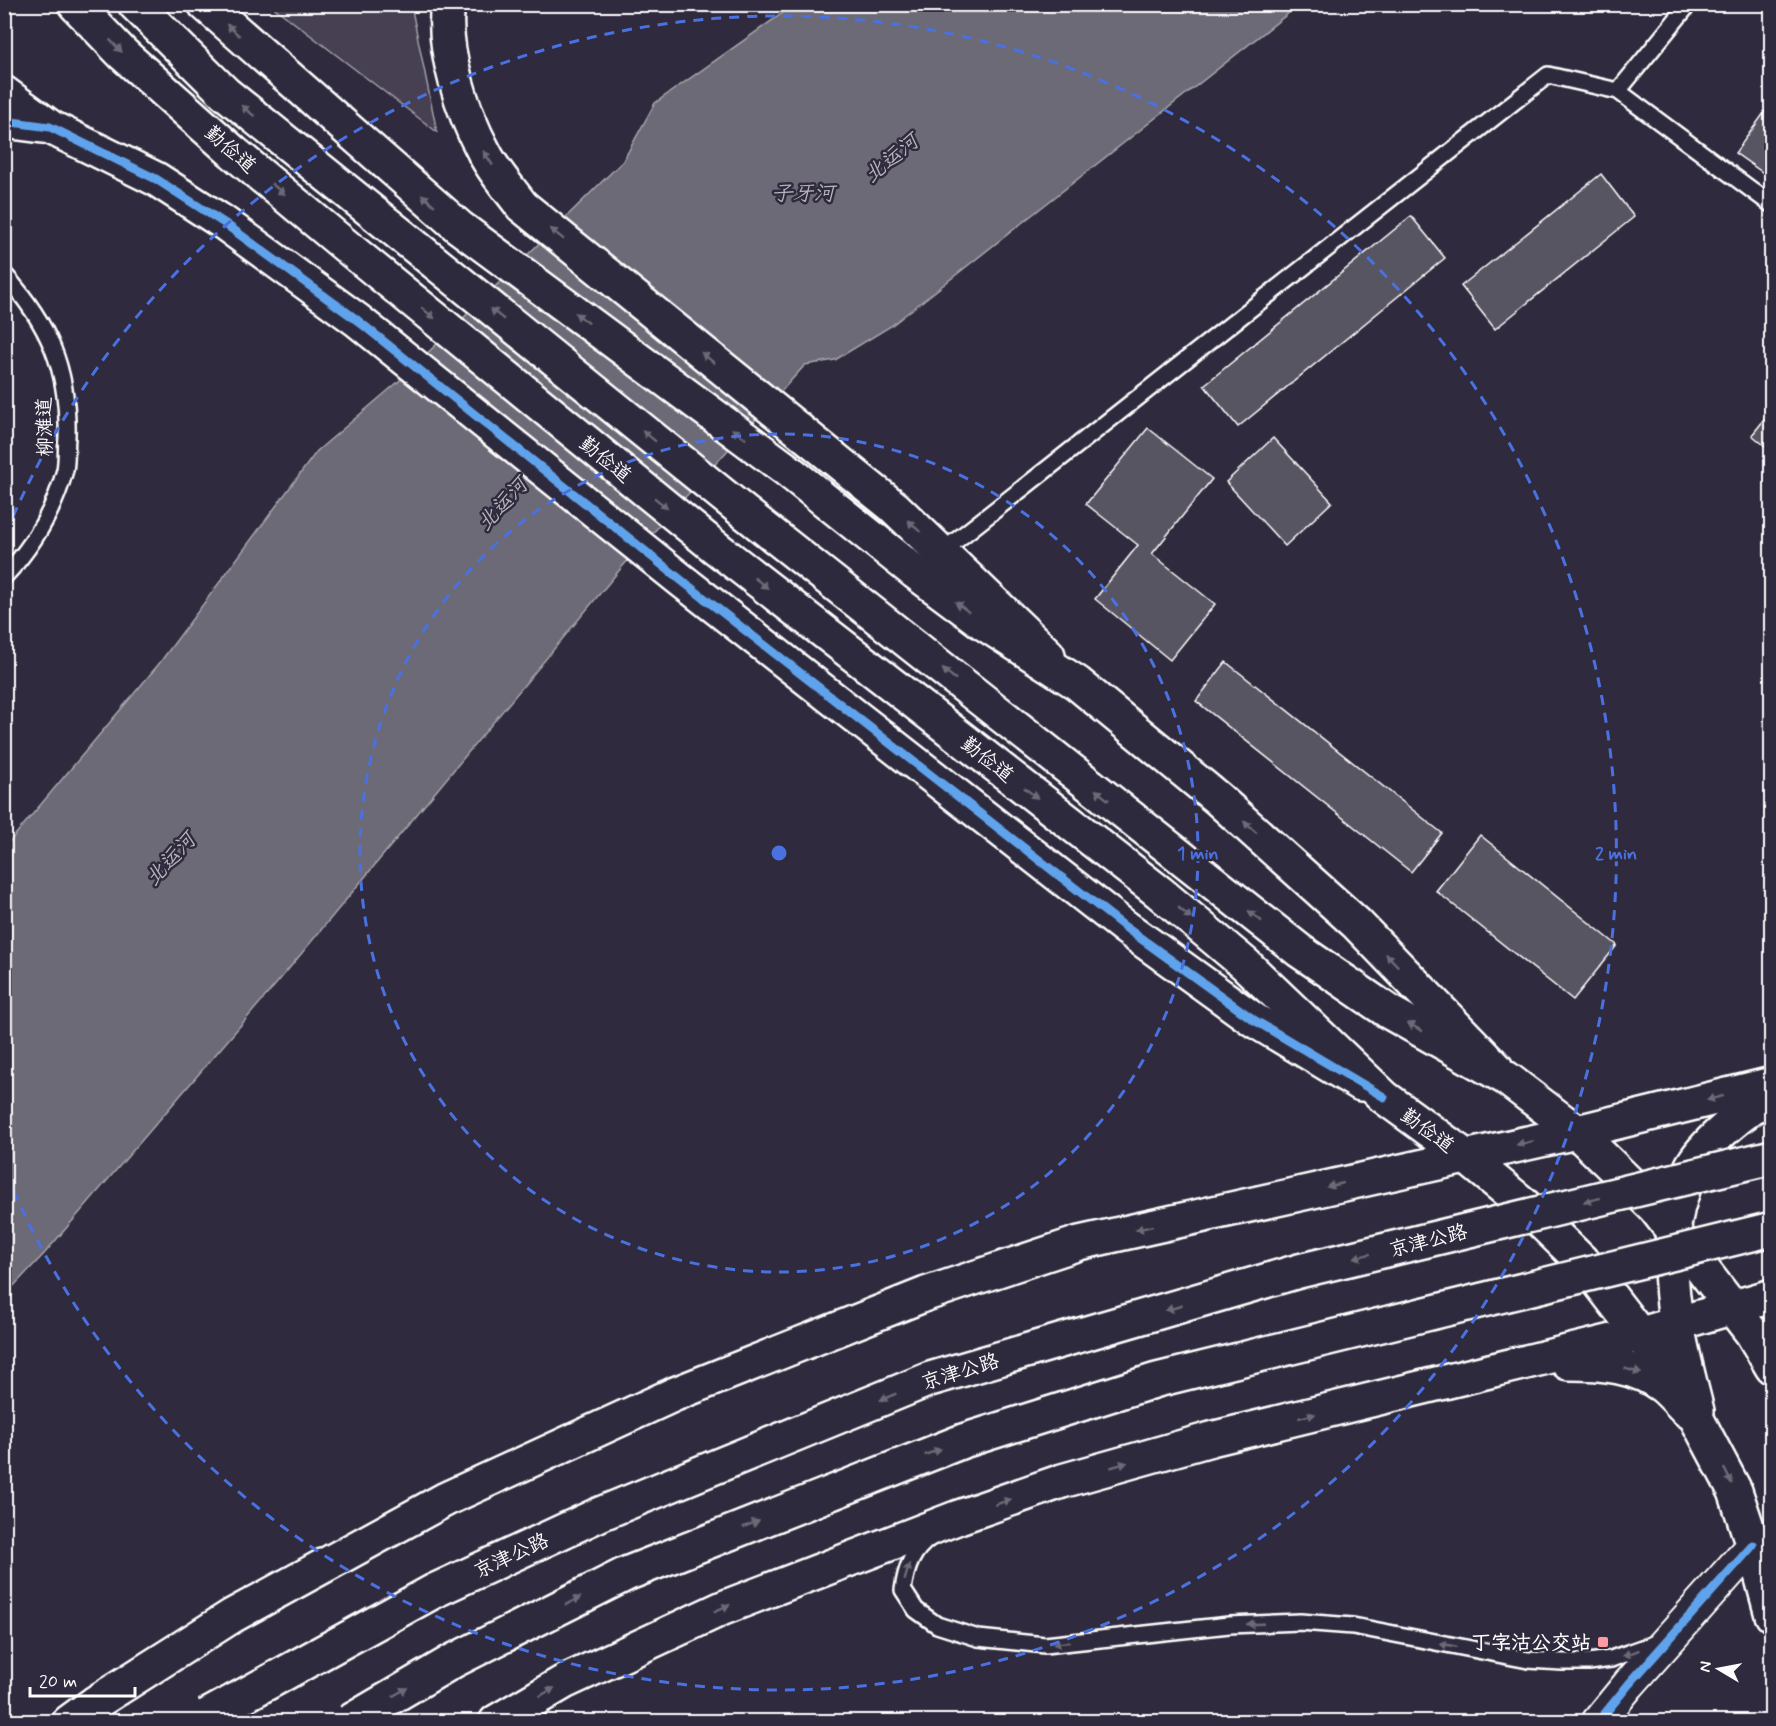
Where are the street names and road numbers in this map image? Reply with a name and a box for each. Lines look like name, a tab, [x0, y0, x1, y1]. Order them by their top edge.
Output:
street label: 勤俭道	[199, 120, 262, 180]
street label: 柳滩道	[31, 397, 60, 457]
street label: 勤俭道	[573, 431, 637, 490]
street label: 勤俭道	[955, 731, 1019, 789]
street label: 勤俭道	[1395, 1103, 1459, 1160]
street label: 京津公路	[1386, 1218, 1471, 1264]
street label: 京津公路	[918, 1348, 1004, 1397]
street label: 京津公路	[470, 1527, 554, 1585]

